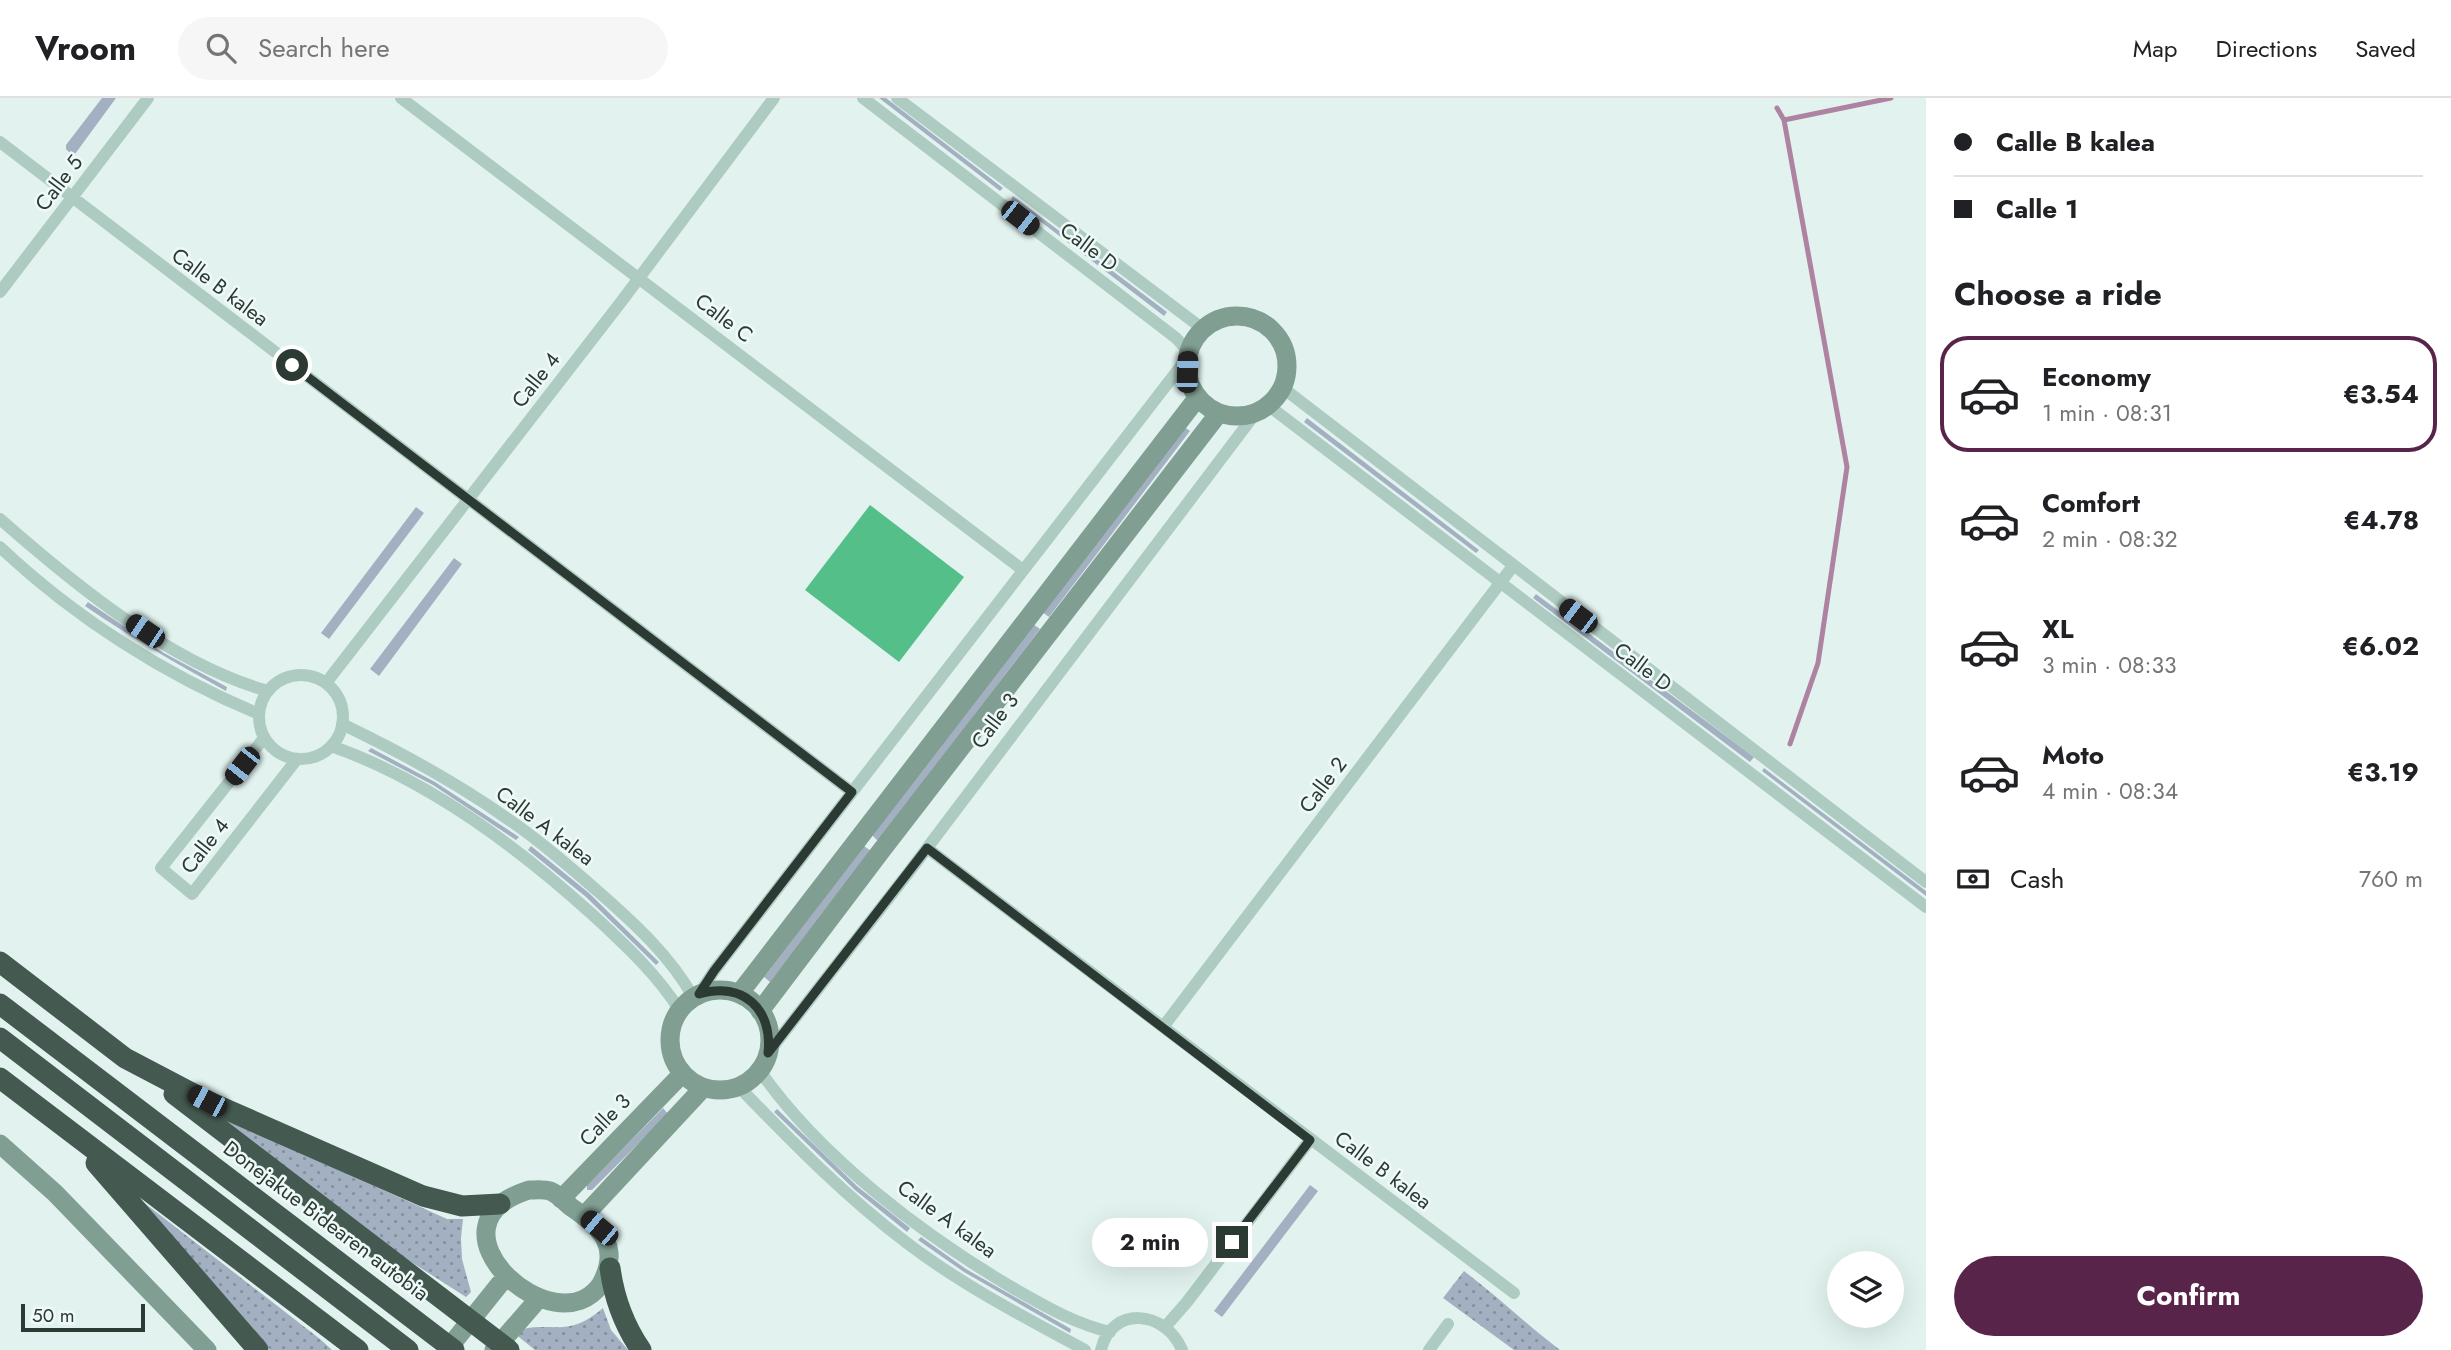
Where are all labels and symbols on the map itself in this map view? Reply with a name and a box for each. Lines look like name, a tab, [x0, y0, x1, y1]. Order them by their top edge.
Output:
street label: Calle 5	[28, 149, 90, 217]
car	[997, 197, 1044, 239]
street label: Calle D	[1054, 215, 1124, 279]
street label: Calle B kalea	[165, 241, 275, 333]
street label: Calle C	[689, 286, 759, 350]
street label: Calle 4	[505, 346, 567, 414]
route start	[276, 349, 308, 381]
car	[1176, 351, 1199, 393]
car	[1555, 595, 1602, 637]
car	[122, 611, 169, 651]
street label: Calle D	[1608, 635, 1678, 699]
street label: Calle 3	[964, 687, 1026, 755]
car	[221, 743, 264, 789]
street label: Calle 2	[1292, 751, 1354, 819]
street label: Calle A kalea	[489, 779, 601, 873]
street label: Calle 4	[174, 812, 236, 880]
car	[184, 1082, 231, 1120]
street label: Calle 3	[572, 1087, 638, 1153]
street label: Calle B kalea	[1328, 1124, 1438, 1216]
street label: Donejakue Bidearen autobia	[217, 1134, 435, 1308]
street label: Calle A kalea	[891, 1173, 1003, 1265]
car	[577, 1206, 622, 1250]
callout: 2 min	[1092, 1218, 1208, 1266]
route end	[1216, 1226, 1248, 1258]
scale bar	[21, 1301, 145, 1333]

